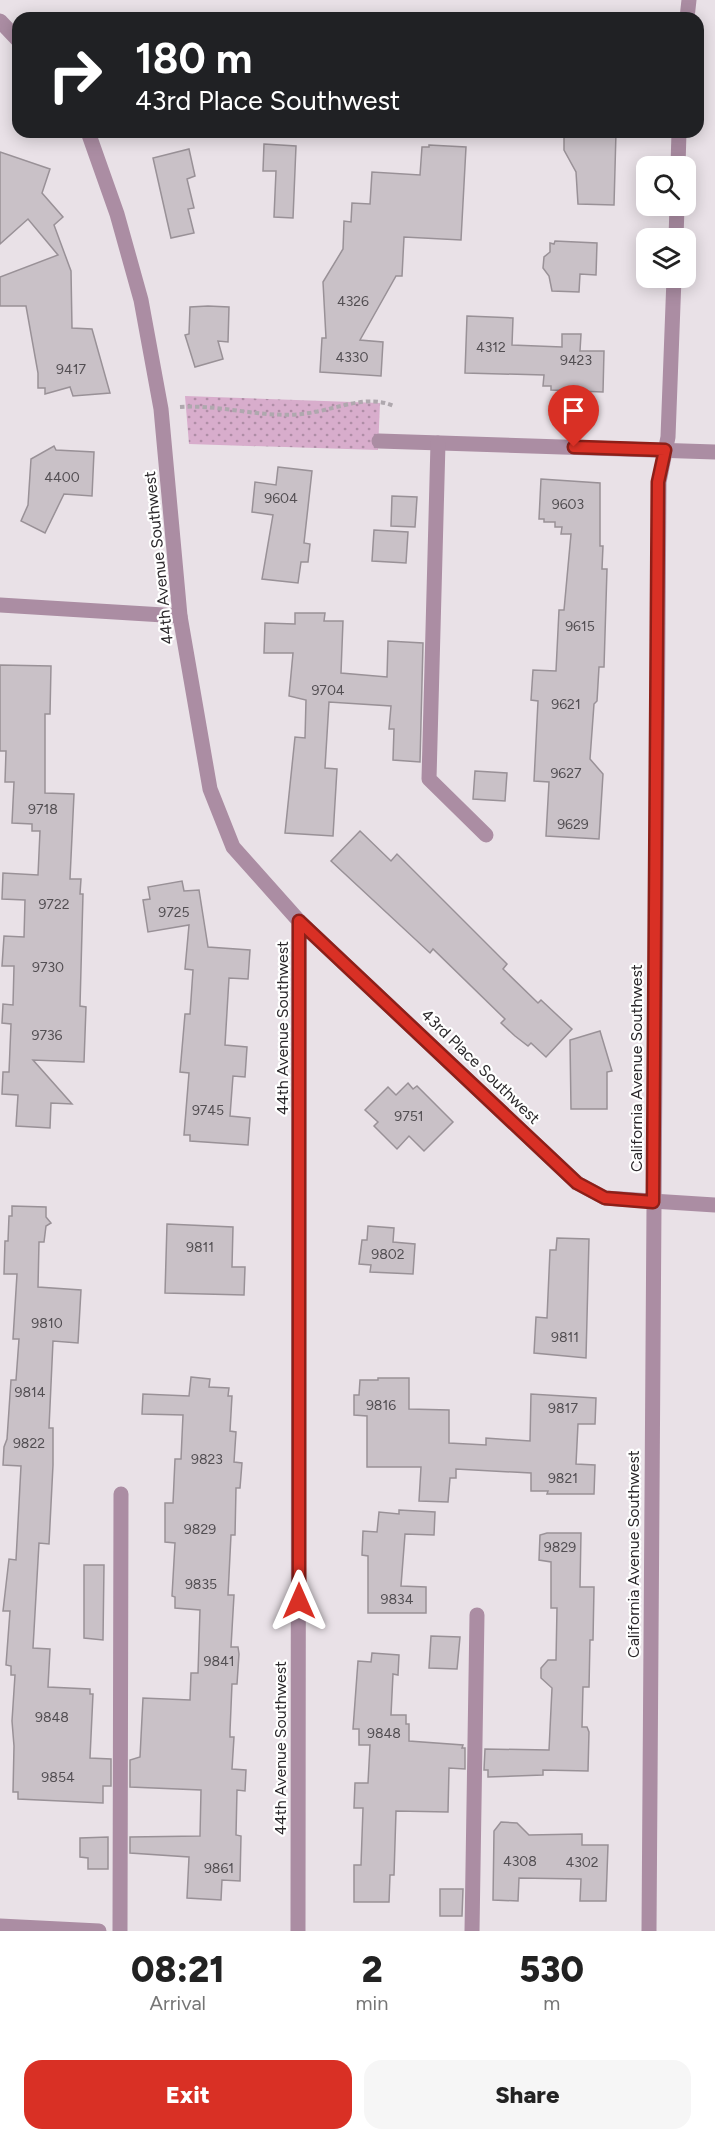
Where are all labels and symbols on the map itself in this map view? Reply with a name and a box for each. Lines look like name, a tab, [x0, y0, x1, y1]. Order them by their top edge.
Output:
house number: 4326	[337, 293, 369, 310]
house number: 4312	[476, 339, 506, 356]
house number: 4330	[336, 349, 368, 366]
house number: 9423	[560, 352, 592, 369]
house number: 9417	[56, 361, 86, 378]
pin	[548, 385, 599, 447]
house number: 4400	[44, 469, 80, 486]
street label: 44th Avenue Southwest	[140, 470, 177, 646]
house number: 9604	[264, 490, 298, 507]
house number: 9603	[552, 496, 584, 513]
house number: 9615	[565, 618, 595, 635]
house number: 9704	[311, 682, 345, 699]
house number: 9621	[551, 696, 581, 713]
house number: 9627	[550, 765, 582, 782]
house number: 9718	[28, 801, 58, 818]
house number: 9629	[557, 816, 589, 833]
house number: 9722	[38, 896, 70, 913]
house number: 9725	[158, 904, 190, 921]
street label: 44th Avenue Southwest	[273, 941, 292, 1115]
house number: 9730	[32, 959, 64, 976]
street label: California Avenue Southwest	[627, 964, 646, 1172]
street label: 43rd Place Southwest	[418, 1005, 544, 1128]
house number: 9736	[32, 1027, 63, 1044]
house number: 9745	[192, 1102, 224, 1119]
house number: 9751	[394, 1108, 424, 1125]
house number: 9811	[186, 1239, 214, 1256]
house number: 9802	[371, 1246, 405, 1263]
house number: 9810	[31, 1315, 63, 1332]
house number: 9811	[551, 1329, 579, 1346]
house number: 9814	[15, 1384, 46, 1401]
house number: 9816	[366, 1397, 396, 1414]
house number: 9817	[548, 1400, 578, 1417]
house number: 9822	[13, 1435, 45, 1452]
street label: California Avenue Southwest	[624, 1450, 643, 1658]
house number: 9823	[191, 1451, 223, 1468]
house number: 9821	[548, 1470, 578, 1487]
house number: 9829	[184, 1521, 216, 1538]
house number: 9829	[544, 1539, 576, 1556]
position arrow	[267, 1569, 331, 1633]
house number: 9835	[185, 1576, 217, 1593]
house number: 9834	[381, 1591, 414, 1608]
house number: 9841	[204, 1653, 235, 1670]
street label: 44th Avenue Southwest	[271, 1661, 290, 1835]
house number: 9848	[35, 1709, 69, 1726]
house number: 9848	[367, 1725, 401, 1742]
house number: 9854	[41, 1769, 75, 1786]
house number: 4308	[503, 1853, 537, 1870]
house number: 4302	[565, 1854, 599, 1871]
house number: 9861	[204, 1860, 234, 1877]

